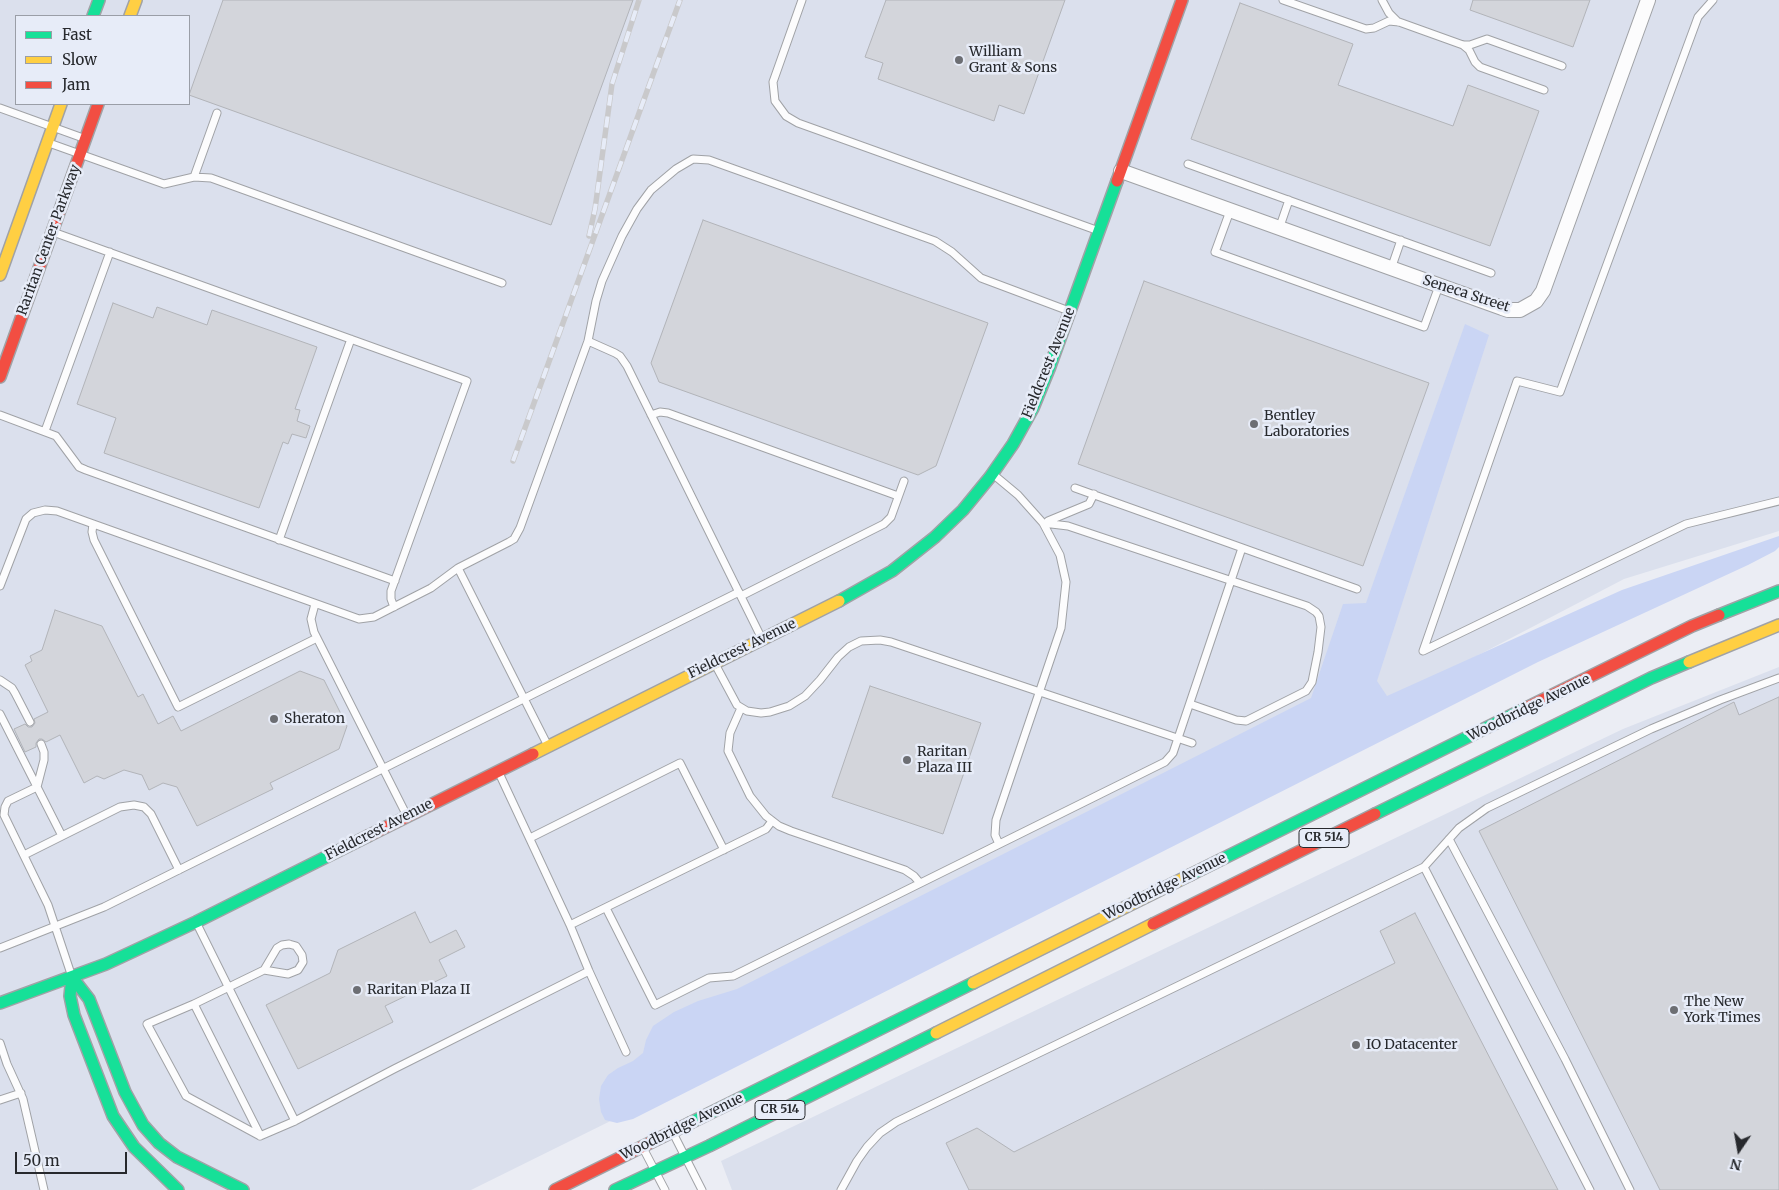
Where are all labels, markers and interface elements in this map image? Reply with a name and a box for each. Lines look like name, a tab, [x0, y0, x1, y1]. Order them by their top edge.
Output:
legend	[15, 15, 190, 105]
text: Fast	[62, 25, 92, 44]
place label: William Grant & Sons	[969, 44, 1057, 76]
text: Slow	[62, 50, 97, 69]
marker: William Grant & Sons	[953, 54, 965, 66]
text: Jam	[62, 75, 90, 94]
street label: Raritan Center Parkway	[14, 162, 84, 318]
street label: Seneca Street	[1420, 272, 1512, 316]
street label: Fieldcrest Avenue	[1019, 305, 1079, 421]
place label: Bentley Laboratories	[1264, 408, 1349, 441]
marker: Bentley Laboratories	[1248, 418, 1260, 430]
street label: Fieldcrest Avenue	[685, 616, 799, 682]
street label: Woodbridge Avenue	[1465, 671, 1593, 745]
place label: Sheraton	[284, 711, 345, 727]
marker: Sheraton	[268, 713, 280, 725]
place label: Raritan Plaza III	[917, 744, 972, 776]
marker: Raritan Plaza III	[901, 754, 913, 766]
street label: Fieldcrest Avenue	[323, 796, 435, 864]
road number: CR 514	[1299, 828, 1349, 848]
street label: Woodbridge Avenue	[1101, 850, 1229, 924]
place label: Raritan Plaza II	[367, 982, 470, 998]
marker: Raritan Plaza II	[351, 984, 363, 996]
place label: The New York Times	[1684, 994, 1761, 1026]
marker: The New York Times	[1668, 1004, 1680, 1016]
place label: IO Datacenter	[1366, 1037, 1457, 1053]
marker: IO Datacenter	[1350, 1039, 1362, 1051]
street label: Woodbridge Avenue	[618, 1090, 746, 1164]
road number: CR 514	[755, 1100, 805, 1120]
north arrow	[1714, 1125, 1764, 1175]
scale bar	[18, 1142, 130, 1174]
text: 50 m	[23, 1151, 60, 1170]
text: N	[1729, 1155, 1743, 1175]

